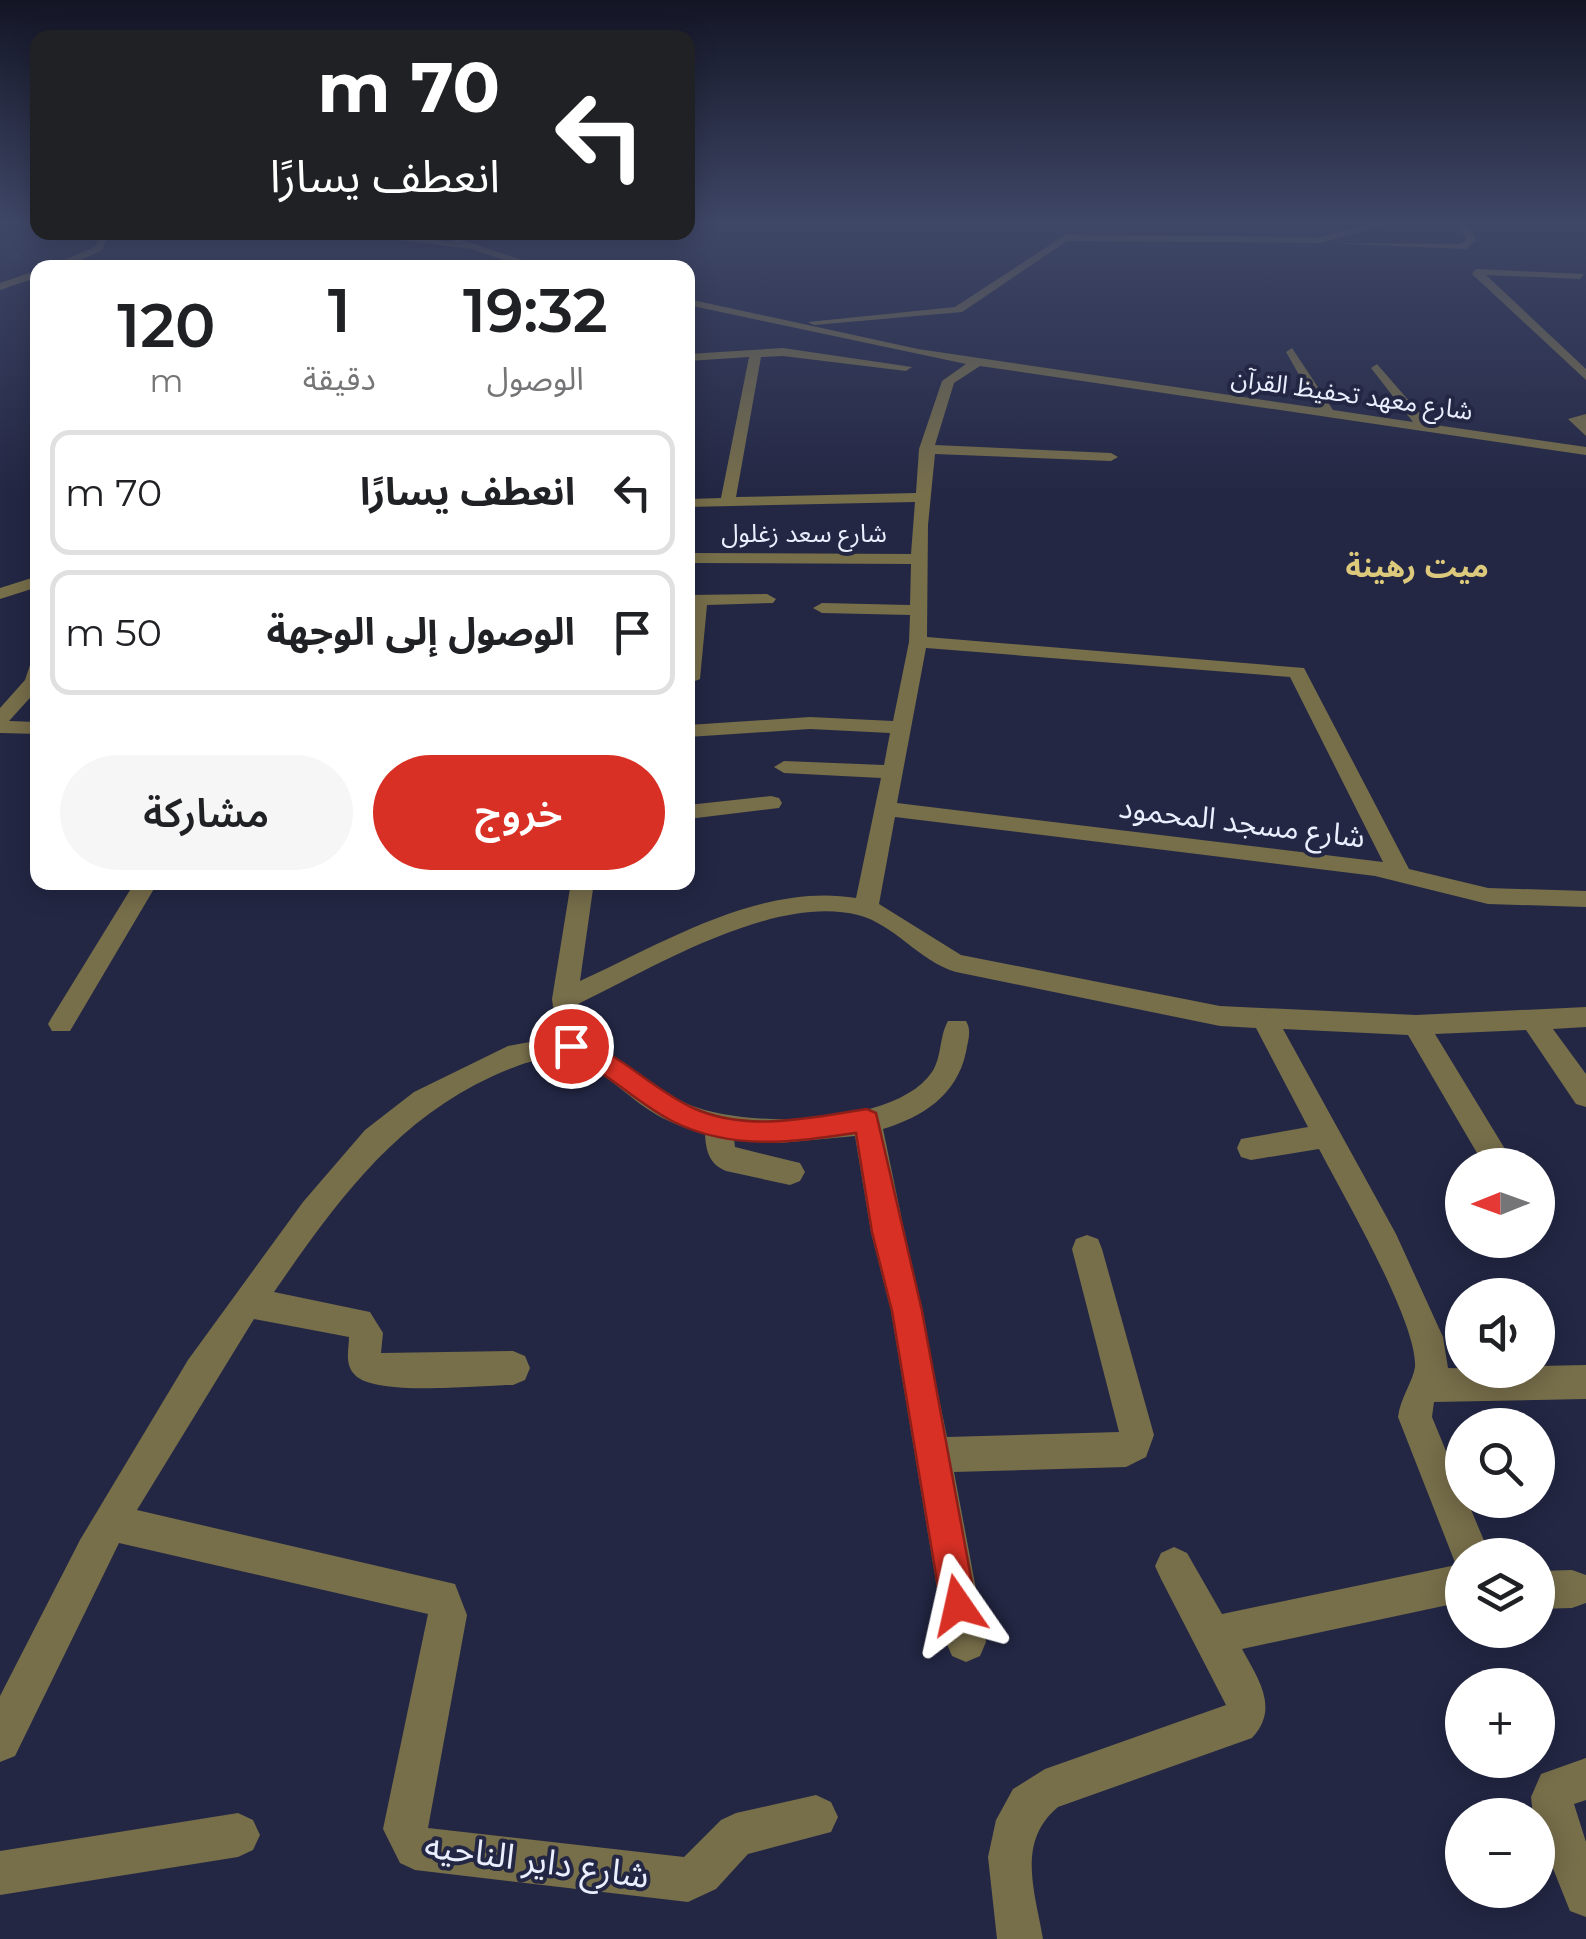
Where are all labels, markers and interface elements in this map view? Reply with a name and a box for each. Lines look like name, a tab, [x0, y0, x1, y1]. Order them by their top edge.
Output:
text: 70 m	[317, 44, 500, 130]
icon: left	[535, 70, 665, 200]
text: انعطف يسارًا	[270, 148, 500, 203]
text: 1	[328, 274, 351, 347]
text: 19:32	[463, 274, 608, 347]
text: 120	[117, 289, 215, 362]
text: دقيقة	[303, 359, 376, 398]
text: الوصول	[487, 359, 584, 398]
text: m	[149, 361, 183, 400]
street label: شارع معهد تحفيظ القرآن	[1229, 362, 1475, 430]
icon: left	[605, 465, 660, 520]
text: انعطف يسارًا	[360, 468, 575, 515]
text: 70 m	[65, 469, 162, 516]
street label: شارع سعد زغلول	[721, 518, 887, 552]
district label: ميت رهينة	[1345, 548, 1489, 585]
icon: arrive	[605, 605, 660, 660]
text: الوصول إلى الوجهة	[267, 608, 575, 655]
text: 50 m	[65, 609, 162, 656]
button: مشاركة	[60, 755, 353, 870]
button: خروج	[373, 755, 665, 870]
street label: شارع مسجد المحمود	[1116, 789, 1367, 859]
pin	[529, 1004, 614, 1089]
icon: arrive	[544, 1019, 599, 1074]
north arrow	[1445, 1148, 1555, 1258]
map controls	[1445, 1148, 1555, 1908]
button: sound	[1445, 1278, 1555, 1388]
button: search	[1445, 1408, 1555, 1518]
button: layers	[1445, 1538, 1555, 1648]
position arrow	[906, 1553, 1010, 1657]
button: +	[1445, 1668, 1555, 1778]
button: −	[1445, 1798, 1555, 1908]
street label: شارع داير الناحيه	[421, 1823, 652, 1902]

